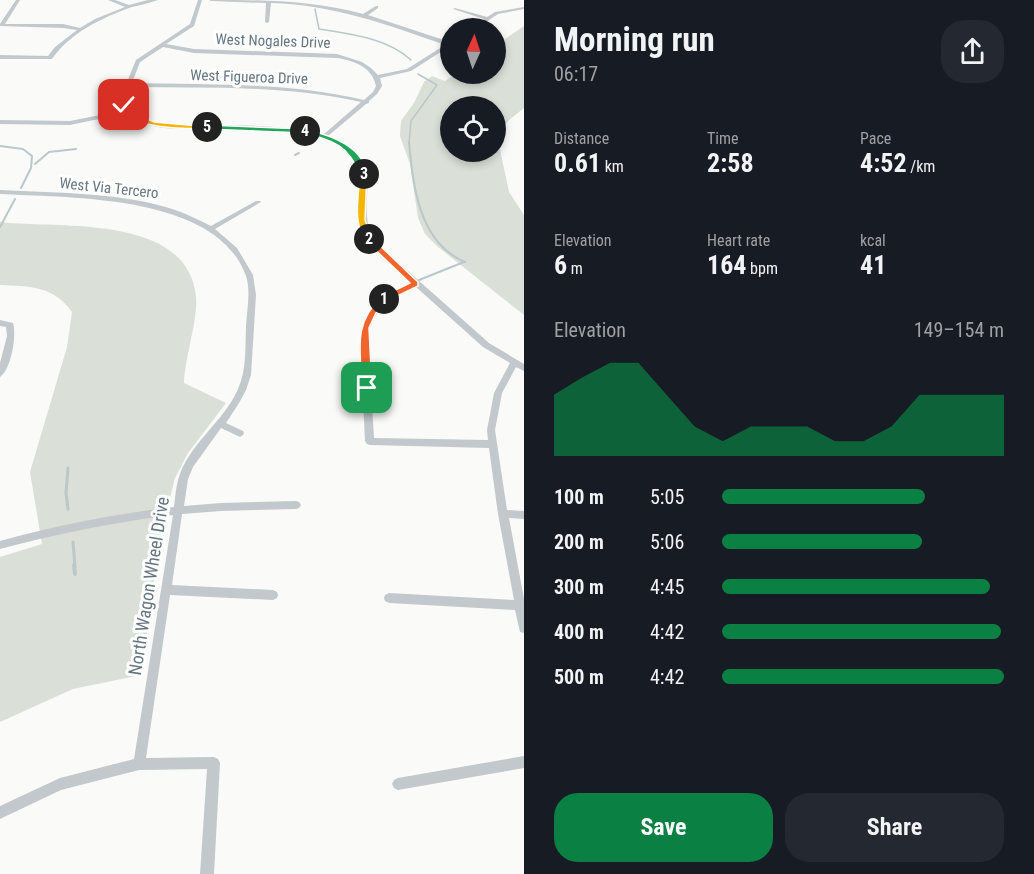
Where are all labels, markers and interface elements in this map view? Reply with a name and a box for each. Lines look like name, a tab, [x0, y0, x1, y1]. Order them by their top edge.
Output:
north arrow	[440, 18, 506, 84]
map controls	[440, 18, 506, 162]
text: Morning run	[554, 20, 715, 59]
button: share	[941, 20, 1004, 83]
street label: West Nogales Drive	[215, 30, 331, 52]
text: 06:17	[554, 62, 598, 86]
street label: West Figueroa Drive	[190, 66, 308, 88]
pin	[98, 79, 149, 130]
icon: check	[107, 88, 140, 121]
button: locate	[440, 96, 506, 162]
pin: 5	[192, 112, 222, 142]
pin: 4	[290, 116, 320, 146]
text: 5	[203, 117, 211, 136]
text: 4	[301, 121, 309, 140]
text: Distance	[554, 129, 609, 148]
text: Time	[707, 129, 739, 148]
text: Pace	[860, 129, 891, 148]
text: 0.61	[554, 148, 601, 178]
text: 2:58	[707, 148, 754, 178]
text: 4:52	[860, 148, 907, 178]
text: km	[601, 157, 624, 176]
text: /km	[907, 157, 935, 176]
pin: 3	[349, 159, 379, 189]
text: 3	[360, 164, 368, 183]
street label: West Via Tercero	[59, 174, 159, 202]
pin: 2	[354, 224, 384, 254]
text: 2	[365, 229, 373, 248]
text: Elevation	[554, 231, 612, 250]
text: Heart rate	[707, 231, 770, 250]
text: kcal	[860, 231, 886, 250]
text: 6	[554, 250, 567, 280]
text: 164	[707, 250, 746, 280]
text: 41	[860, 250, 886, 280]
text: m	[567, 259, 583, 278]
text: bpm	[746, 259, 778, 278]
pin: 1	[369, 284, 399, 314]
text: 1	[380, 289, 388, 308]
text: Elevation	[554, 318, 626, 342]
text: 149–154 m	[914, 318, 1004, 342]
pin	[341, 362, 392, 413]
icon: arrive	[350, 371, 383, 404]
text: 100 m	[554, 485, 604, 509]
text: 5:05	[650, 485, 684, 509]
street label: North Wagon Wheel Drive	[124, 495, 173, 677]
text: 200 m	[554, 530, 604, 554]
text: 5:06	[650, 530, 684, 554]
text: 300 m	[554, 575, 604, 599]
text: 4:45	[650, 575, 684, 599]
text: 400 m	[554, 620, 604, 644]
text: 4:42	[650, 620, 684, 644]
text: 500 m	[554, 665, 604, 689]
text: 4:42	[650, 665, 684, 689]
button: Save	[554, 793, 773, 862]
button: Share	[785, 793, 1004, 862]

